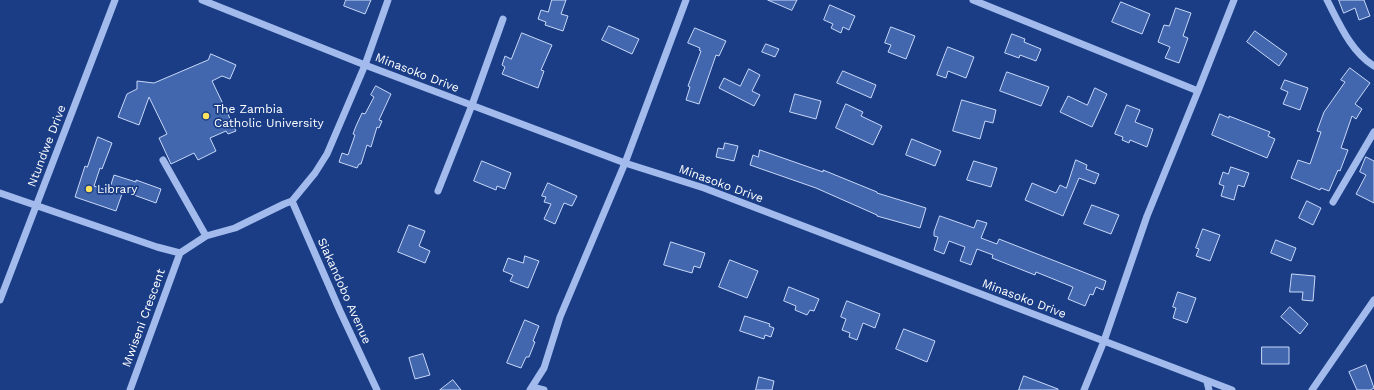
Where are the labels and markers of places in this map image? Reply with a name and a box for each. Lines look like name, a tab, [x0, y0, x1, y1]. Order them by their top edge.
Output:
place label: The Zambia Catholic University	[214, 102, 324, 130]
marker: The Zambia Catholic University	[201, 111, 211, 121]
place label: Library	[97, 182, 137, 196]
marker: Library	[84, 184, 94, 194]

